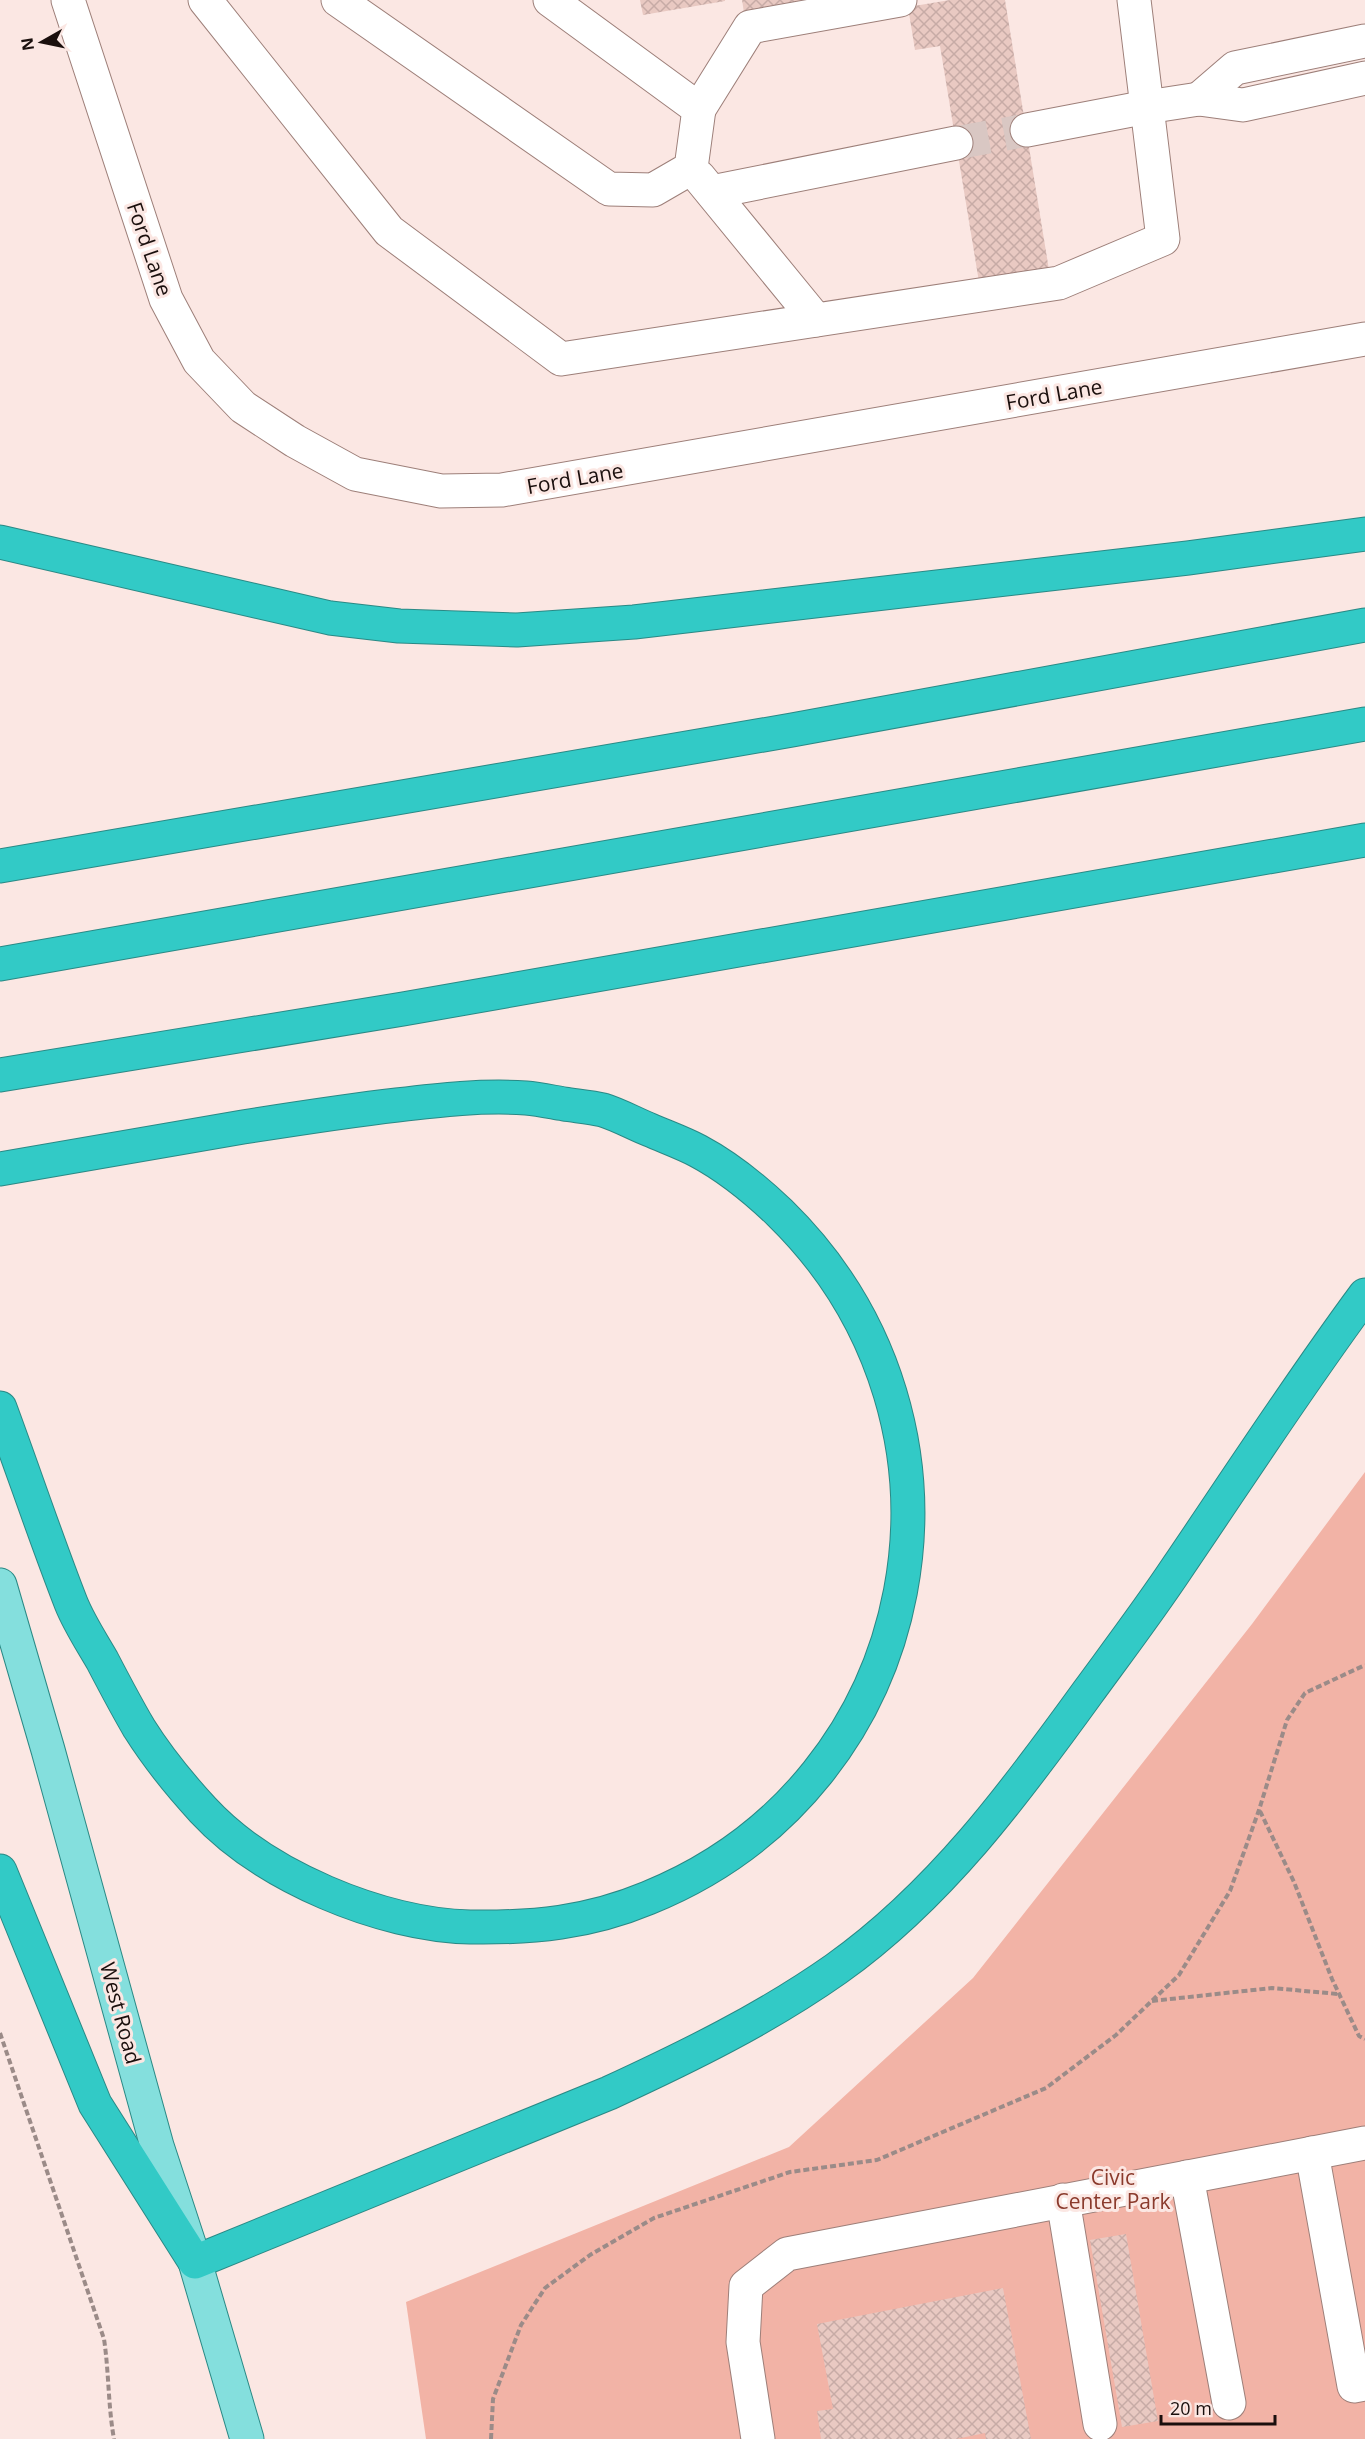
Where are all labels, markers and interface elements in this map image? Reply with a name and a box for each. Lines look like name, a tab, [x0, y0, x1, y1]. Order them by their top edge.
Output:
north arrow	[12, 12, 72, 72]
text: N	[15, 36, 39, 52]
street label: Ford Lane	[121, 198, 179, 300]
street label: Ford Lane	[1003, 372, 1105, 416]
street label: Ford Lane	[524, 456, 626, 500]
street label: West Road	[94, 1959, 148, 2067]
park label: Civic Center Park	[1055, 2163, 1171, 2215]
scale bar	[1161, 2388, 1275, 2426]
text: 20 m	[1170, 2396, 1212, 2420]

